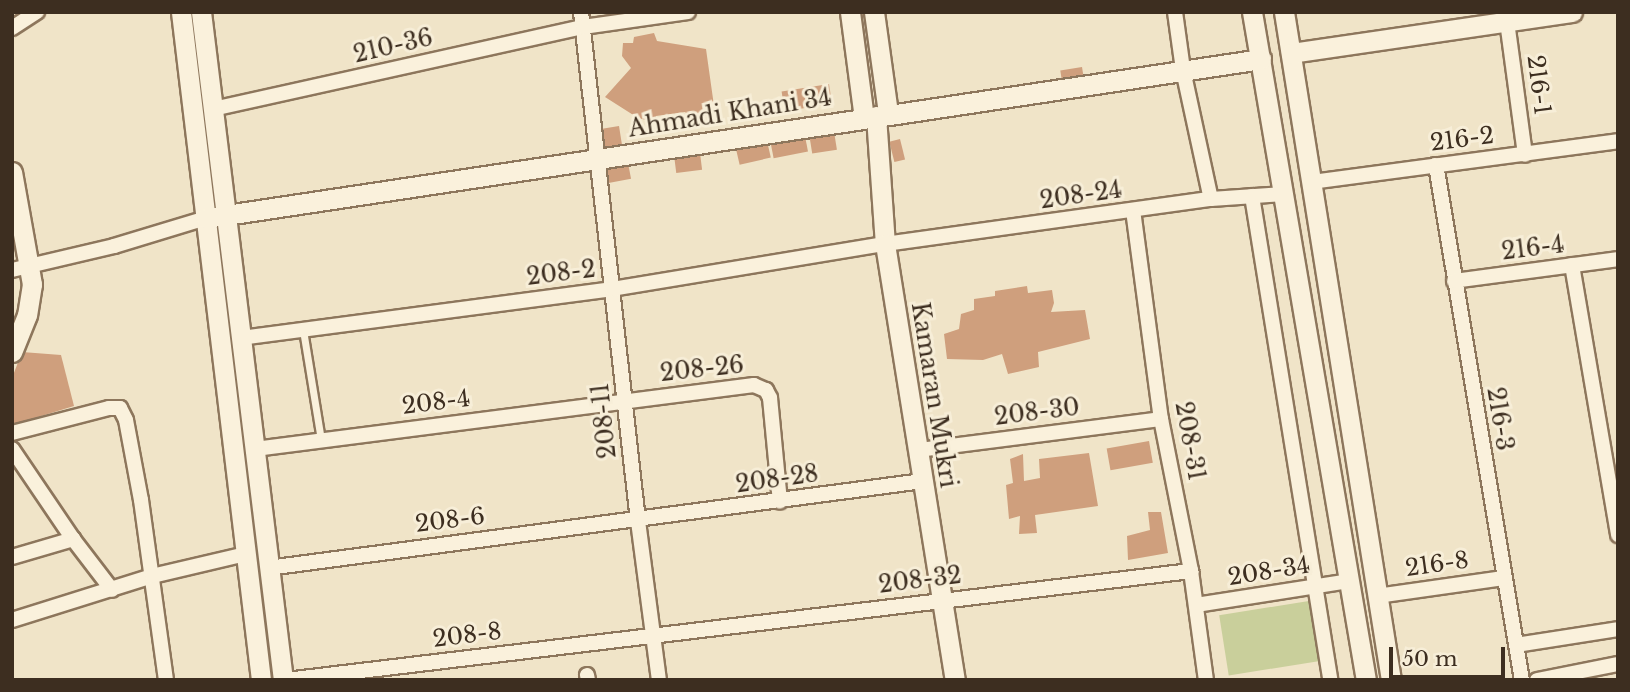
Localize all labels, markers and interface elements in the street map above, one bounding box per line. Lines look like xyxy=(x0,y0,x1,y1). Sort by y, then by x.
street label: 210-36 xyxy=(351,24,435,68)
street label: 216-1 xyxy=(1522,53,1556,117)
street label: Ahmadi Khani 34 xyxy=(626,83,834,143)
street label: 216-2 xyxy=(1429,121,1495,157)
street label: 208-24 xyxy=(1038,176,1124,214)
street label: 216-4 xyxy=(1500,230,1566,266)
street label: 208-2 xyxy=(525,255,597,291)
street label: Kamaran Mukri xyxy=(906,300,962,490)
street label: 208-26 xyxy=(659,351,745,387)
street label: 208-11 xyxy=(586,382,622,460)
street label: 208-4 xyxy=(400,384,472,420)
street label: 216-3 xyxy=(1481,385,1519,453)
street label: 208-30 xyxy=(993,393,1081,431)
street label: 208-31 xyxy=(1169,399,1211,483)
street label: 208-28 xyxy=(734,460,820,498)
street label: 208-6 xyxy=(414,502,486,538)
street label: 216-8 xyxy=(1403,546,1471,582)
street label: 208-34 xyxy=(1226,551,1312,591)
street label: 208-32 xyxy=(877,561,963,599)
street label: 208-8 xyxy=(431,617,503,653)
scale bar xyxy=(1392,632,1508,676)
text: 50 m xyxy=(1402,646,1457,672)

